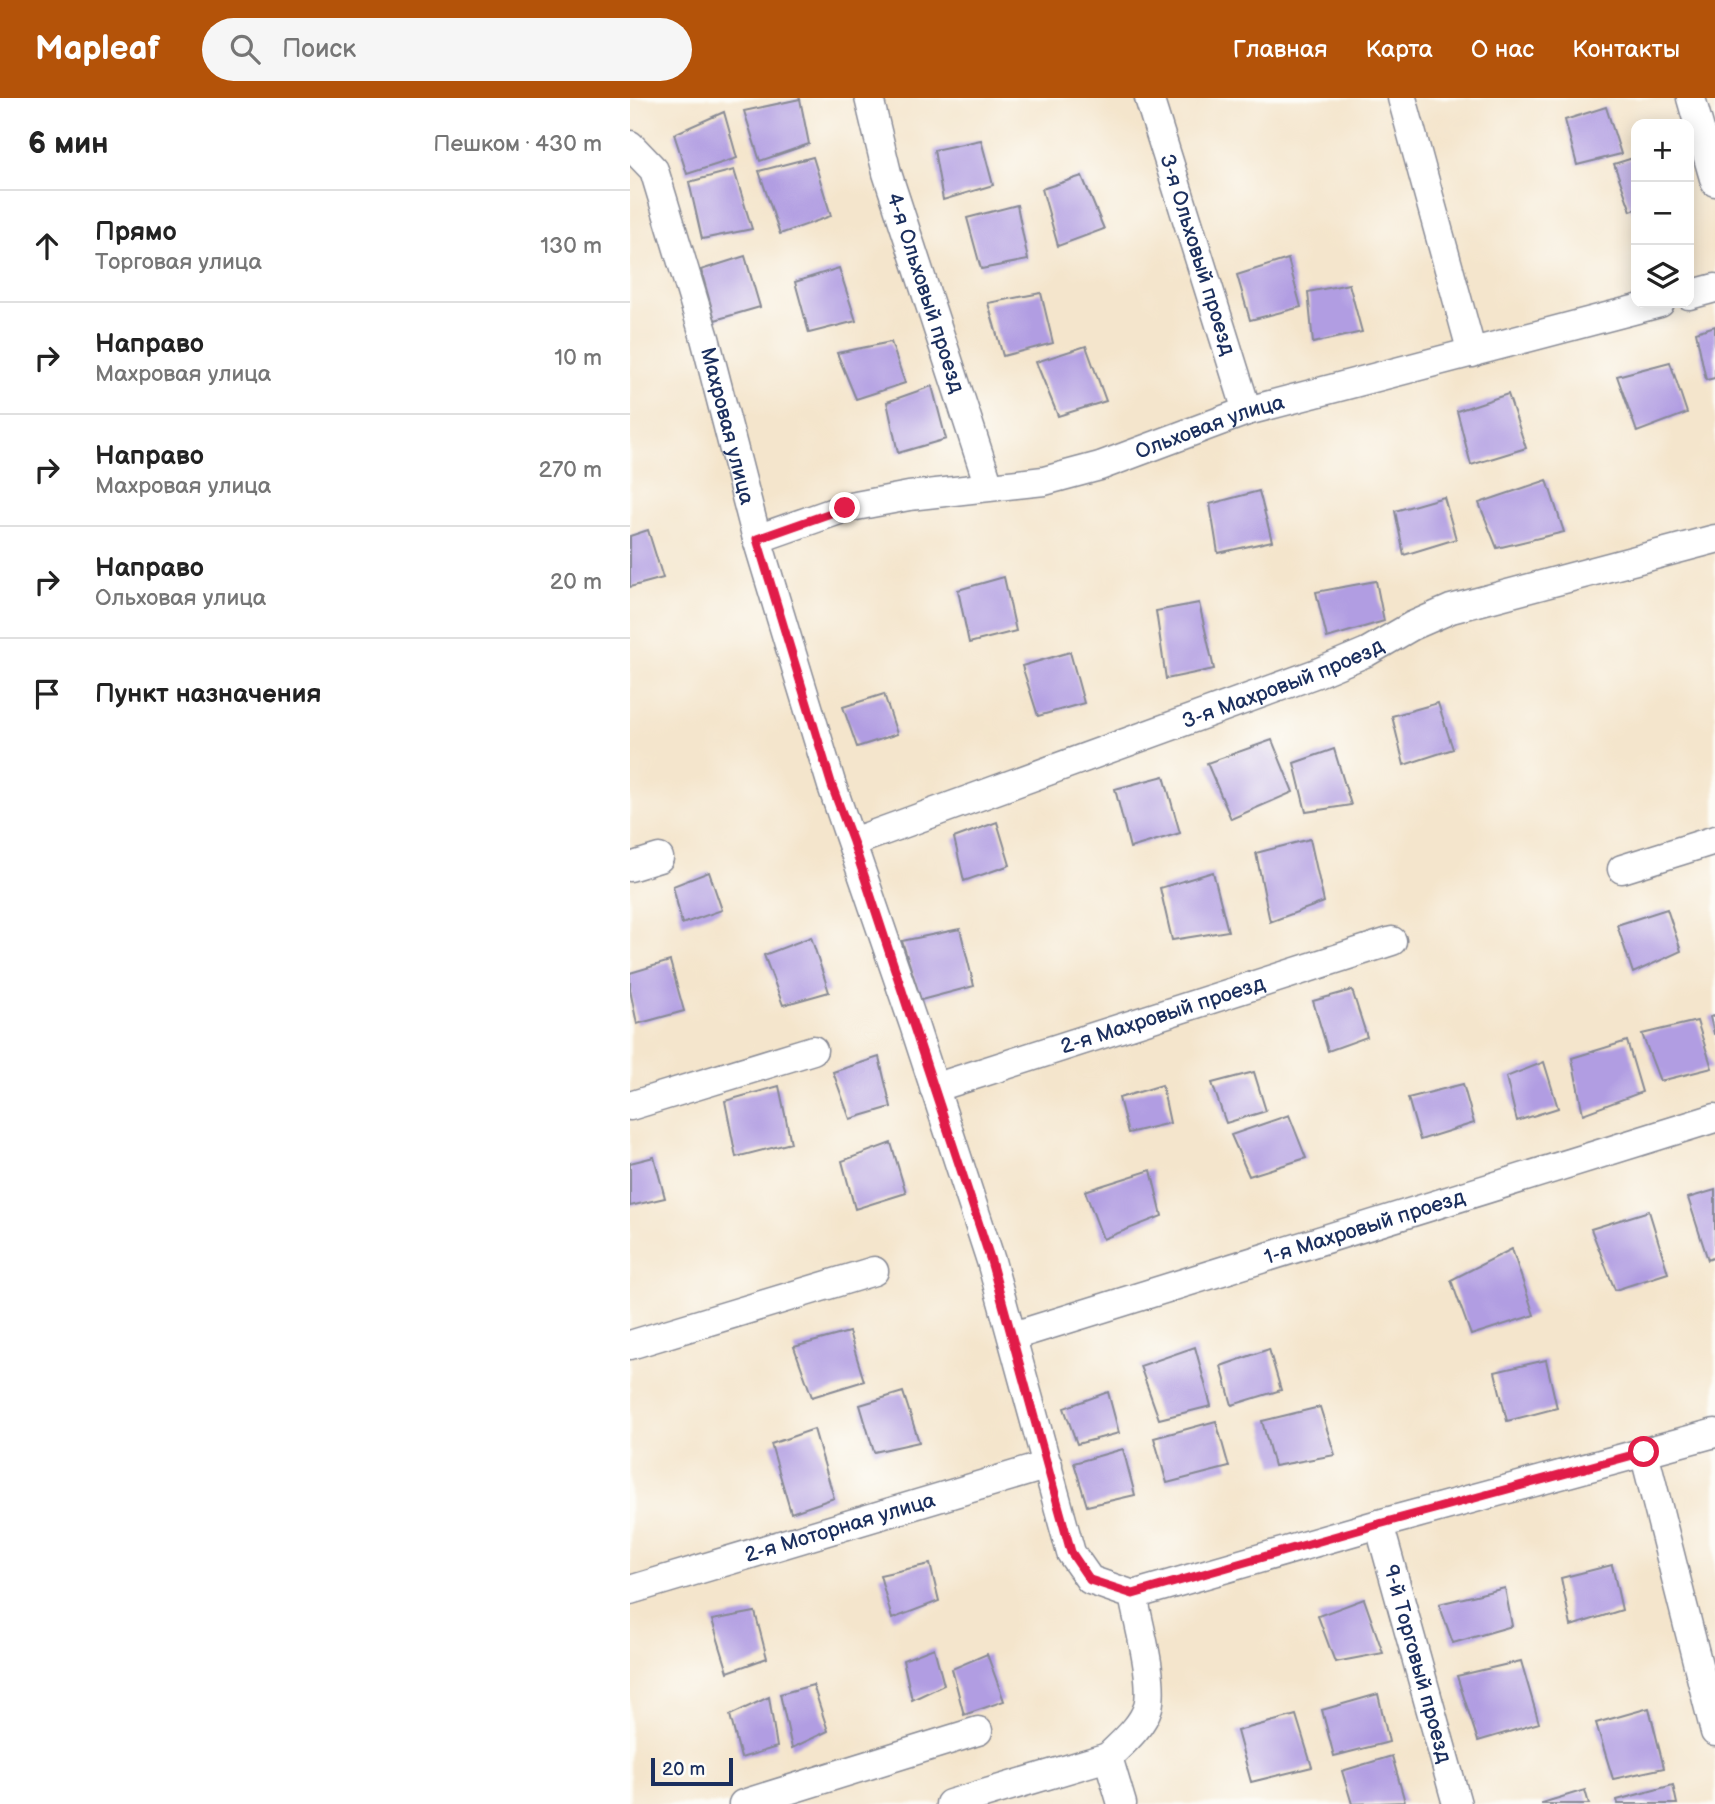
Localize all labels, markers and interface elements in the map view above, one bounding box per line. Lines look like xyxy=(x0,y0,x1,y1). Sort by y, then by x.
search box xyxy=(202,18,692,81)
text: Mapleaf xyxy=(35,29,160,69)
icon: search xyxy=(226,30,264,68)
text: Поиск xyxy=(282,34,356,65)
text: Главная xyxy=(1233,35,1327,64)
text: Карта xyxy=(1365,35,1433,64)
text: О нас xyxy=(1471,35,1534,64)
text: Контакты xyxy=(1572,35,1680,64)
map controls xyxy=(1631,119,1694,308)
button: + xyxy=(1631,119,1694,182)
text: 6 мин xyxy=(28,126,109,162)
text: Пешком · 430 m xyxy=(433,130,602,158)
street label: 3-я Ольховый проезд xyxy=(1155,151,1241,358)
button: − xyxy=(1631,182,1694,245)
street label: 4-я Ольховый проезд xyxy=(882,189,970,396)
text: Прямо xyxy=(95,217,177,248)
icon: ahead xyxy=(28,227,66,265)
text: 130 m xyxy=(540,232,602,260)
button: layers xyxy=(1631,245,1694,308)
text: Торговая улица xyxy=(95,248,262,276)
text: Направо xyxy=(95,329,204,360)
icon: right xyxy=(28,339,66,377)
text: 10 m xyxy=(554,344,602,372)
street label: Махровая улица xyxy=(695,345,760,508)
text: Махровая улица xyxy=(95,360,271,388)
street label: Ольховая улица xyxy=(1132,389,1288,464)
text: Направо xyxy=(95,441,204,472)
icon: right xyxy=(28,451,66,489)
text: 270 m xyxy=(538,456,602,484)
text: Махровая улица xyxy=(95,472,271,500)
route end xyxy=(829,492,860,523)
text: Направо xyxy=(95,553,204,584)
icon: right xyxy=(28,563,66,601)
text: 20 m xyxy=(550,568,602,596)
text: Ольховая улица xyxy=(95,584,266,612)
street label: 3-я Махровый проезд xyxy=(1179,633,1388,734)
icon: arrive xyxy=(28,675,66,713)
text: Пункт назначения xyxy=(95,679,321,710)
street label: 2-я Махровый проезд xyxy=(1057,970,1268,1059)
street label: 1-я Махровый проезд xyxy=(1261,1184,1468,1270)
route start xyxy=(1628,1436,1659,1467)
street label: 2-я Моторная улица xyxy=(742,1487,939,1568)
street label: 9-й Торговый проезд xyxy=(1378,1562,1457,1766)
scale bar xyxy=(651,1755,733,1787)
text: 20 m xyxy=(662,1758,705,1781)

